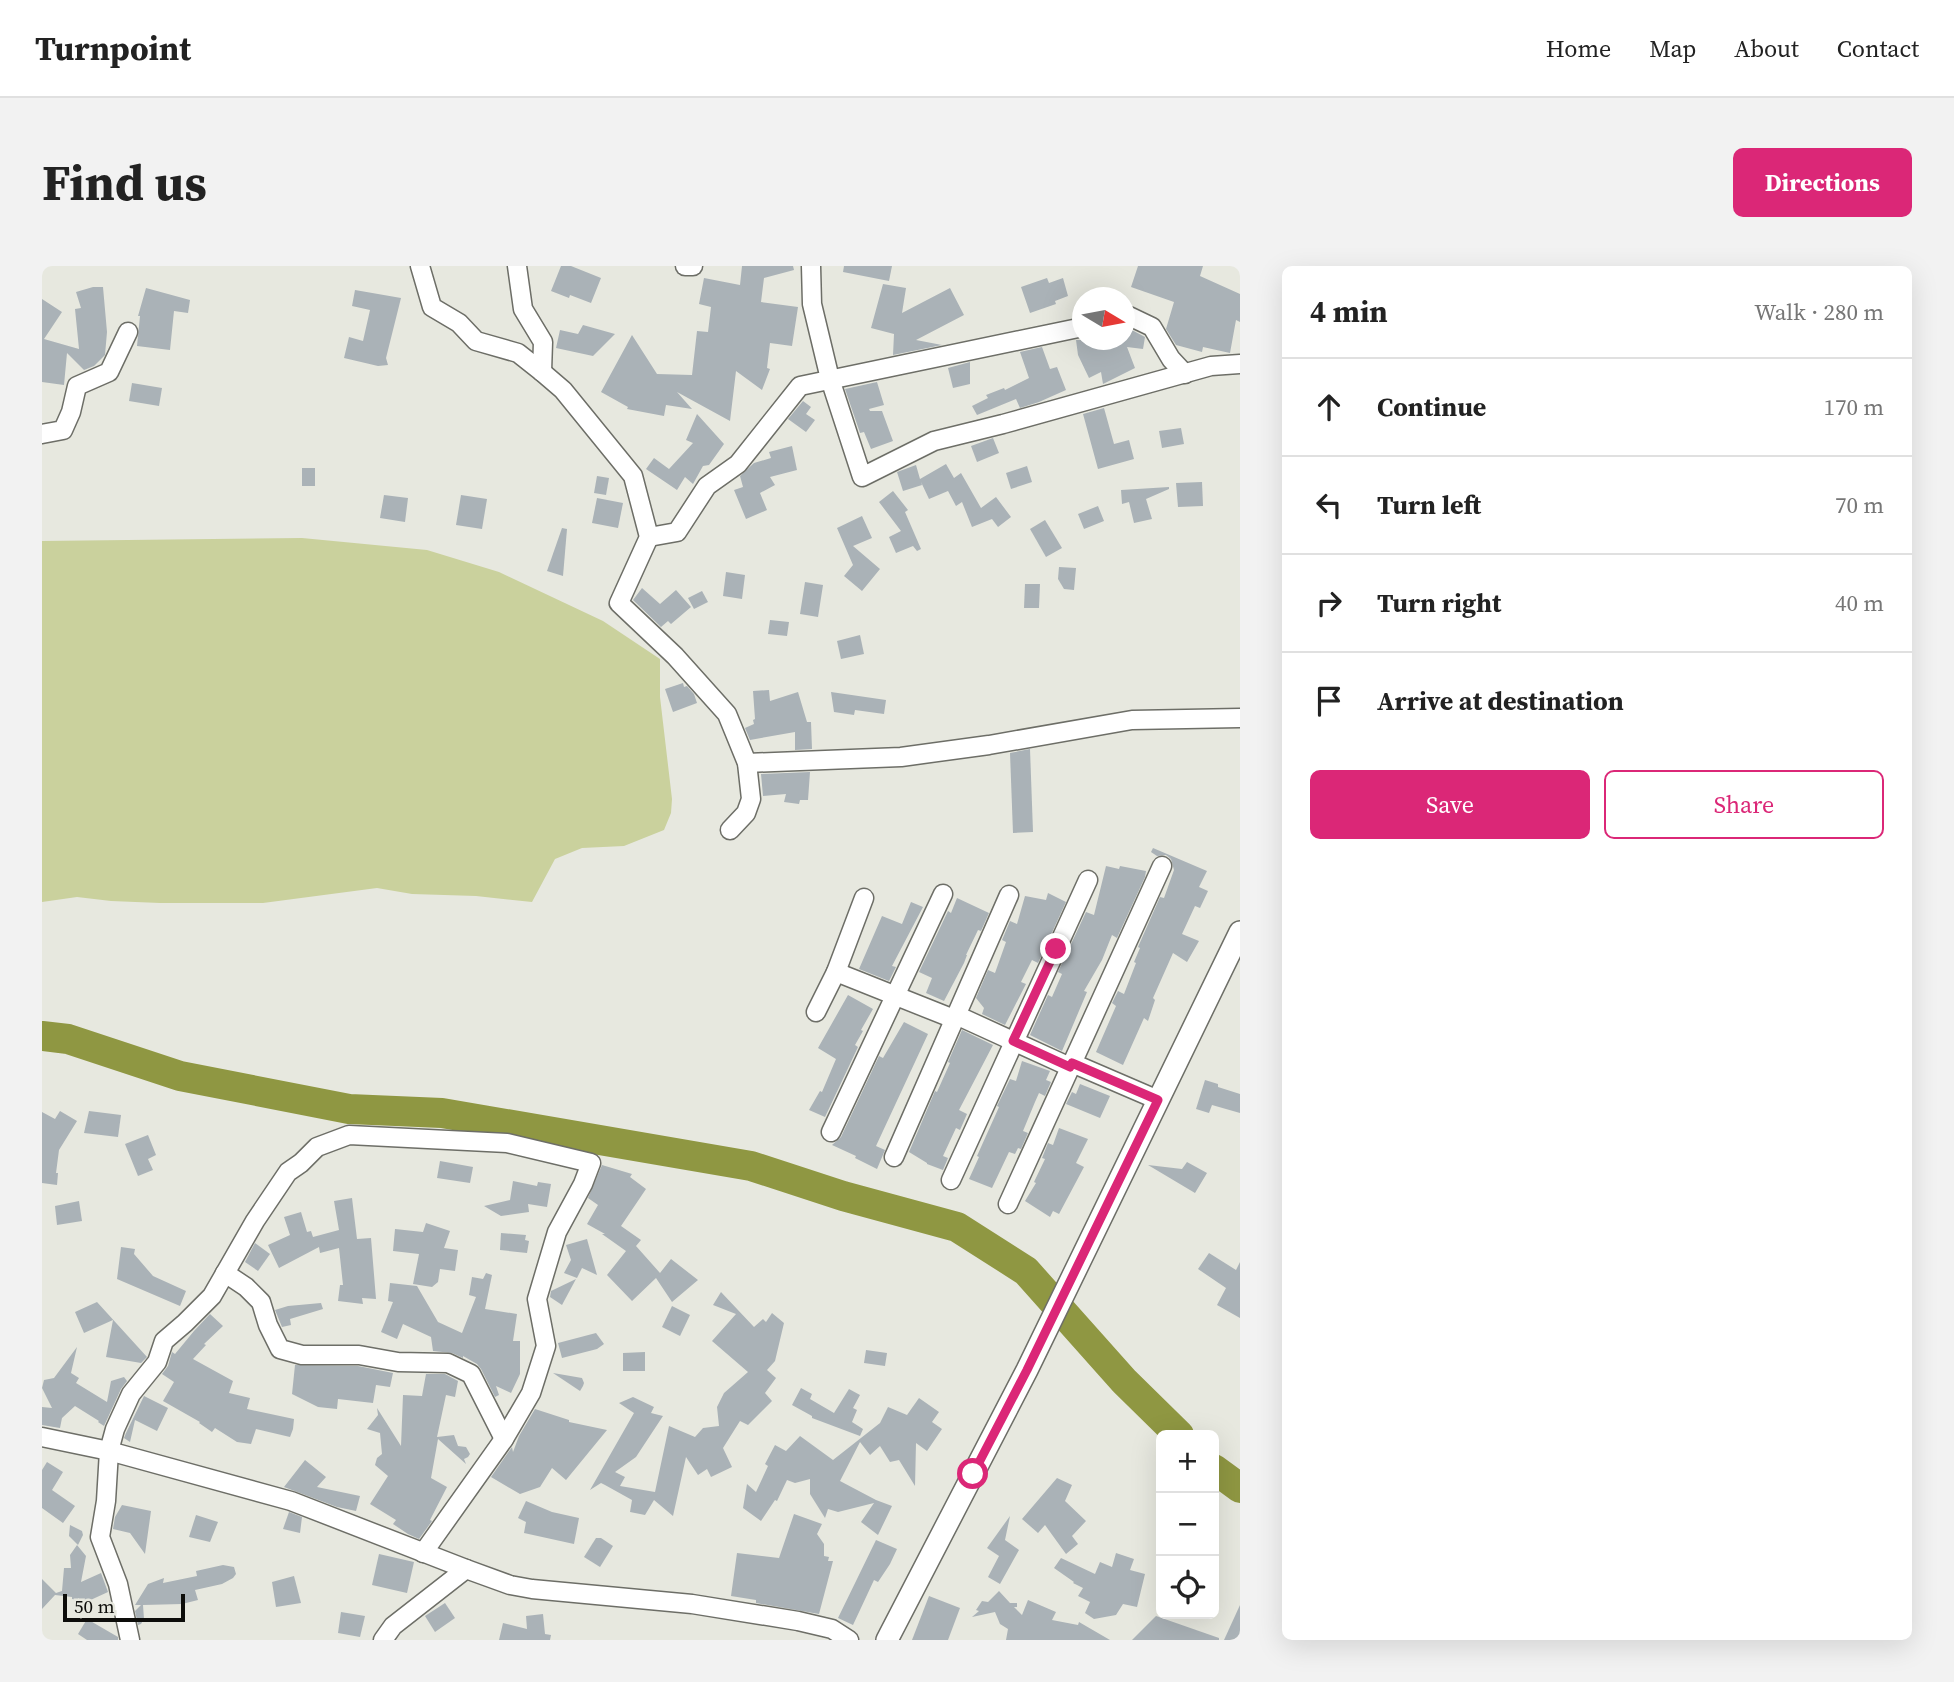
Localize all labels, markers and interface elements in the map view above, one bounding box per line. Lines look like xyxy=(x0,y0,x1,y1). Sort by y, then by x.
text: Turnpoint xyxy=(35,26,191,71)
text: Home xyxy=(1546,32,1611,65)
text: Map xyxy=(1649,32,1696,65)
text: About xyxy=(1734,32,1799,65)
text: Contact xyxy=(1837,32,1919,65)
button: Directions xyxy=(1733,148,1912,217)
text: Find us xyxy=(42,149,207,216)
north arrow xyxy=(1072,287,1135,350)
text: 4 min xyxy=(1310,291,1388,332)
text: Walk · 280 m xyxy=(1754,296,1884,328)
icon: ahead xyxy=(1310,388,1348,426)
text: Continue xyxy=(1377,389,1486,425)
text: 170 m xyxy=(1823,391,1884,423)
icon: left xyxy=(1310,486,1348,524)
text: Turn left xyxy=(1377,487,1481,523)
text: 70 m xyxy=(1835,489,1884,521)
icon: right xyxy=(1310,584,1348,622)
text: Turn right xyxy=(1377,585,1501,621)
text: 40 m xyxy=(1835,587,1884,619)
icon: arrive xyxy=(1310,682,1348,720)
text: Arrive at destination xyxy=(1377,683,1624,719)
button: Save xyxy=(1310,770,1590,839)
button: Share xyxy=(1604,770,1884,839)
route end xyxy=(1040,933,1071,964)
map controls xyxy=(1156,1430,1219,1619)
button: + xyxy=(1156,1430,1219,1493)
route start xyxy=(957,1458,988,1489)
button: − xyxy=(1156,1493,1219,1556)
button: locate xyxy=(1156,1556,1219,1619)
scale bar xyxy=(63,1591,186,1623)
text: 50 m xyxy=(74,1593,115,1619)

